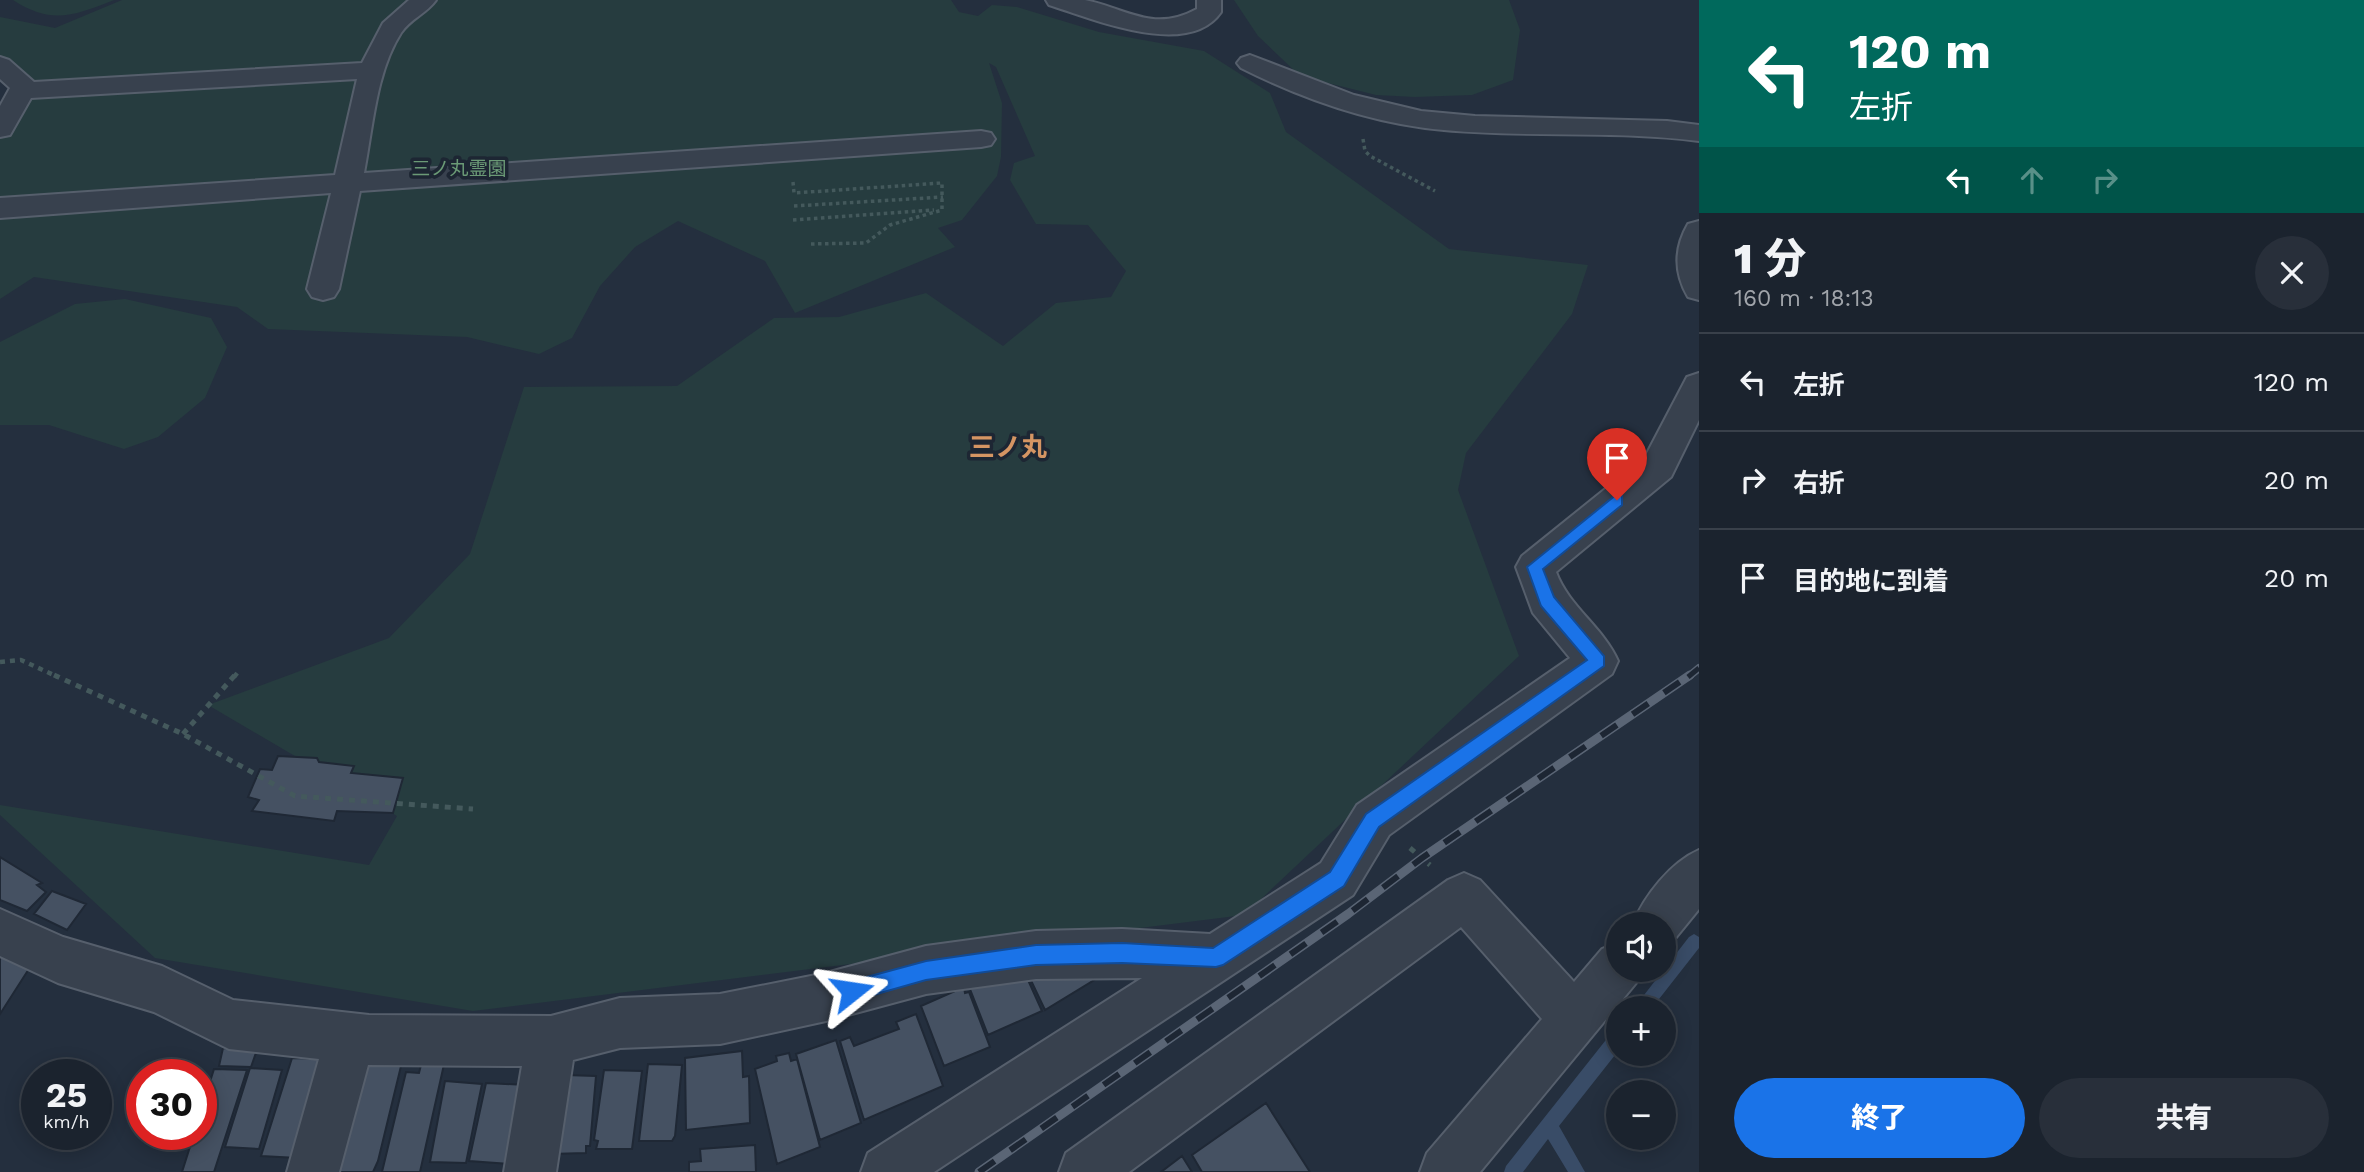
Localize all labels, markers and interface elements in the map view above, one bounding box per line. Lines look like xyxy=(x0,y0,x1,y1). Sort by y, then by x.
text: 120 m xyxy=(1849,22,1991,80)
icon: left xyxy=(1734,28,1825,119)
text: 左折 xyxy=(1849,88,1913,126)
park label: 三ノ丸霊園 xyxy=(411,157,507,180)
icon: left xyxy=(1940,161,1978,199)
icon: ahead xyxy=(2013,161,2051,199)
icon: right xyxy=(2086,161,2124,199)
text: 1 分 xyxy=(1734,234,1806,283)
button: close xyxy=(2255,236,2329,310)
text: 160 m · 18:13 xyxy=(1734,285,1874,312)
icon: left xyxy=(1734,363,1772,401)
text: 120 m xyxy=(2254,367,2329,397)
text: 左折 xyxy=(1793,370,1845,400)
pin xyxy=(1587,428,1647,500)
district label: 三ノ丸 xyxy=(969,432,1047,462)
icon: arrive xyxy=(1598,439,1636,477)
icon: right xyxy=(1734,461,1772,499)
text: 20 m xyxy=(2264,465,2329,495)
text: 右折 xyxy=(1793,468,1845,498)
icon: arrive xyxy=(1734,559,1772,597)
text: 20 m xyxy=(2264,563,2329,593)
text: 目的地に到着 xyxy=(1793,566,1949,596)
map controls xyxy=(1606,912,1676,1150)
button: sound xyxy=(1606,912,1676,982)
position arrow xyxy=(815,954,889,1028)
button: + xyxy=(1606,996,1676,1066)
speed limit sign: 30 xyxy=(126,1059,217,1150)
text: 25 xyxy=(46,1074,87,1116)
button: 終了 xyxy=(1734,1078,2025,1158)
button: 共有 xyxy=(2039,1078,2329,1158)
button: − xyxy=(1606,1080,1676,1150)
text: km/h xyxy=(43,1111,90,1132)

